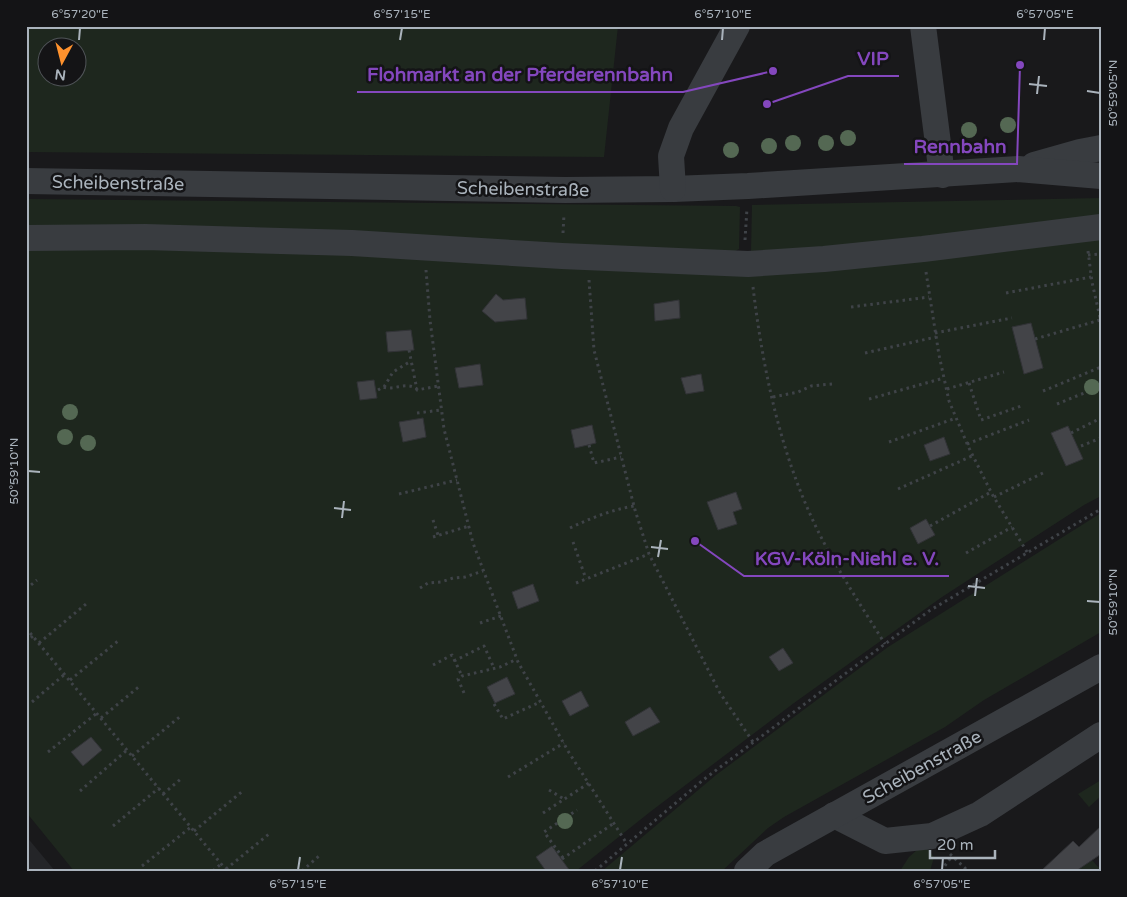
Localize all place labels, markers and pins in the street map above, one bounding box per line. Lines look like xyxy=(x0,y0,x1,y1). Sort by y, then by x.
callout: VIP xyxy=(848,42,899,76)
callout: Flohmarkt an der Pferderennbahn xyxy=(357,58,683,92)
callout: Rennbahn xyxy=(904,130,1017,164)
callout: KGV-Köln-Niehl e. V. xyxy=(744,542,949,576)

